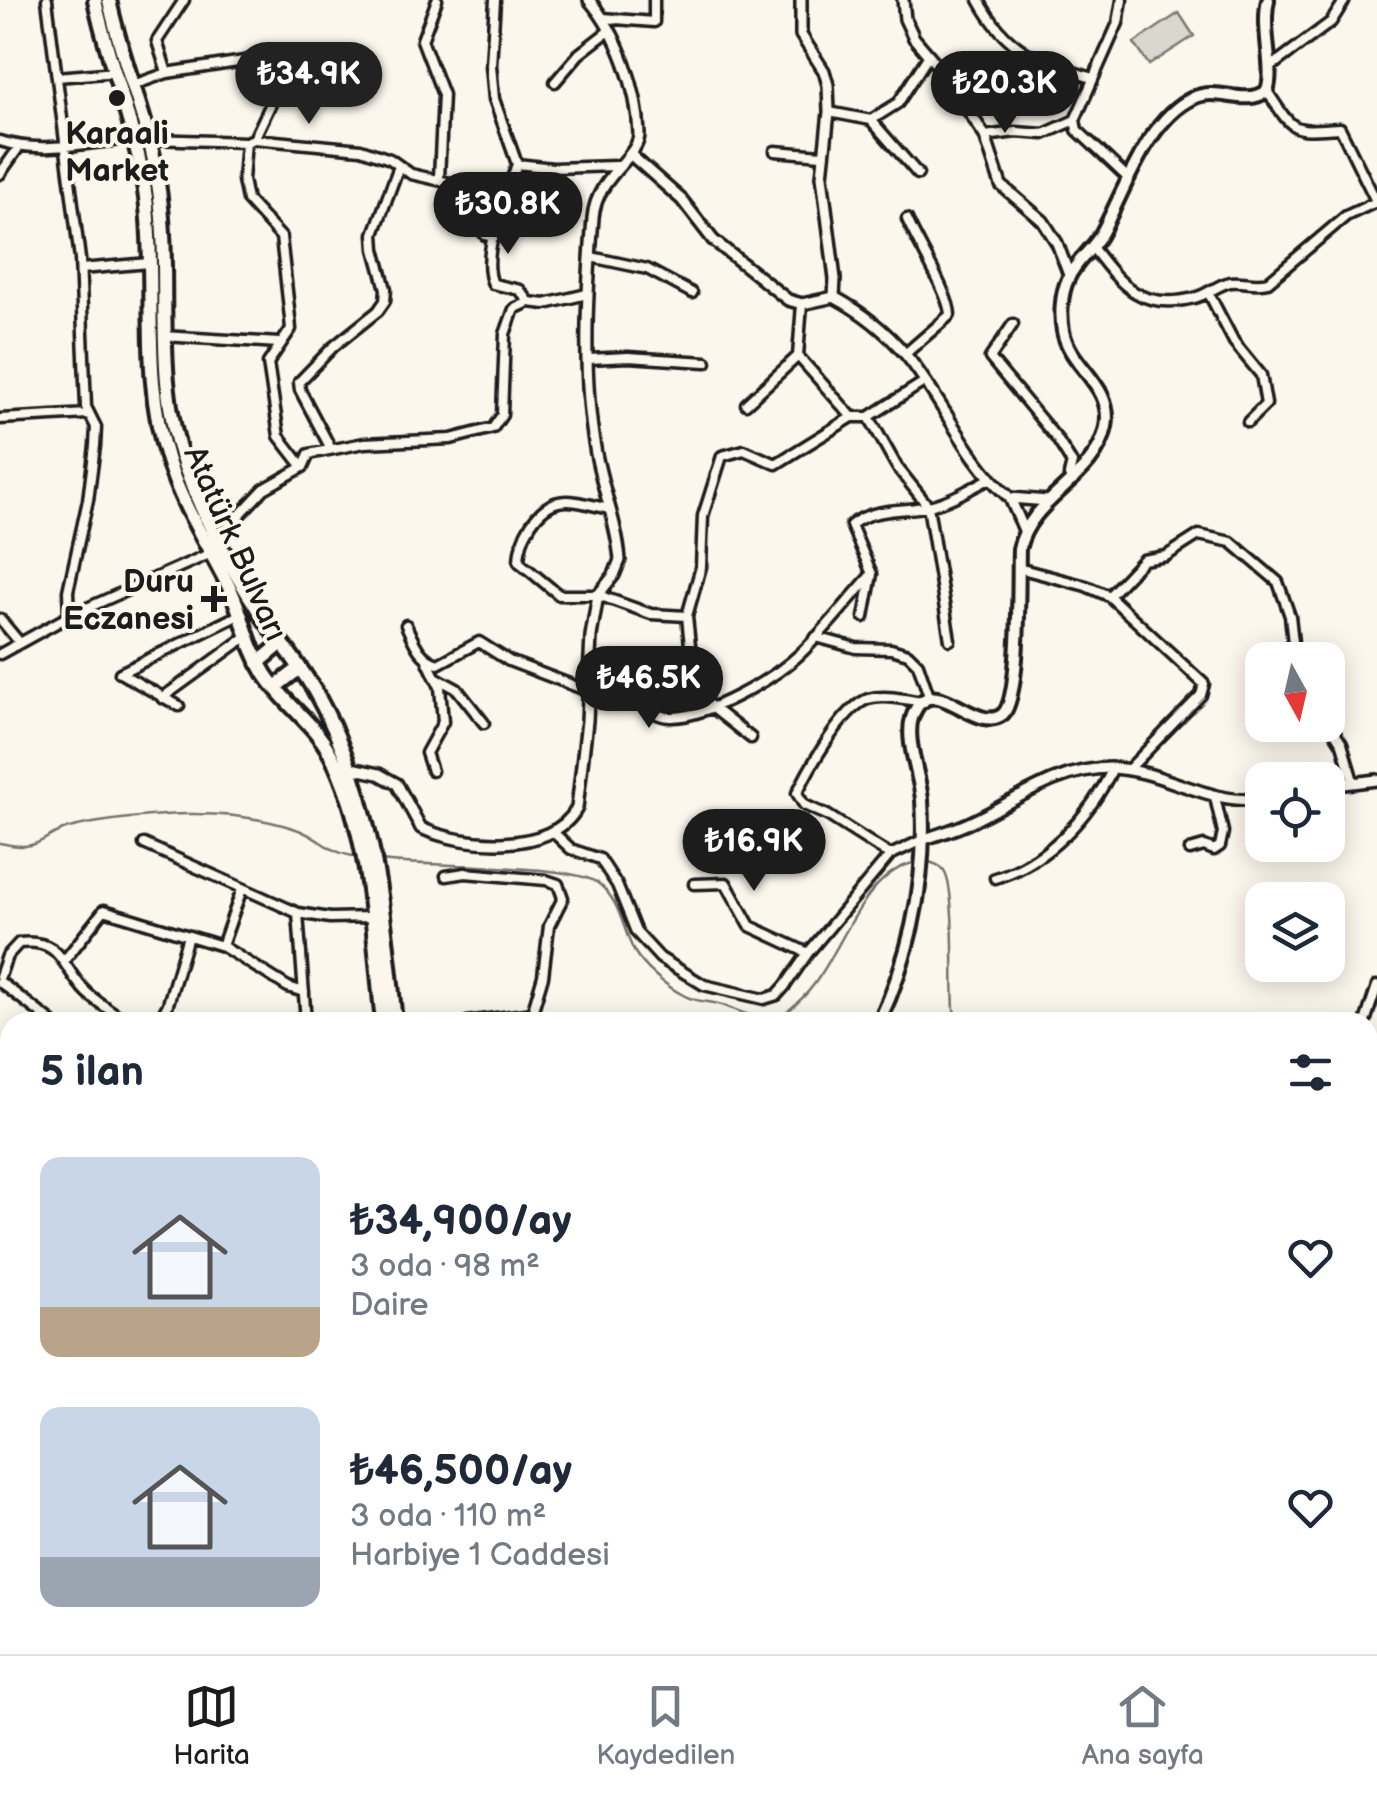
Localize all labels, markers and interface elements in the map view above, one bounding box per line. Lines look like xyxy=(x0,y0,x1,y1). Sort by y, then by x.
pin: ₺34.9K xyxy=(228,42,390,127)
pin: ₺20.3K xyxy=(924,51,1086,136)
text: ₺34.9K xyxy=(257,55,361,94)
text: ₺20.3K xyxy=(953,64,1057,103)
marker: Karaali Market xyxy=(106,87,128,109)
place label: Karaali Market xyxy=(65,115,169,191)
pin: ₺30.8K xyxy=(427,172,589,257)
text: ₺30.8K xyxy=(456,185,560,224)
street label: Atatürk Bulvarı xyxy=(174,440,295,647)
place label: Duru Eczanesi xyxy=(63,563,194,639)
marker: Duru Eczanesi xyxy=(203,588,225,610)
north arrow xyxy=(1245,642,1345,742)
map controls xyxy=(1245,642,1345,982)
pin: ₺46.5K xyxy=(568,646,730,731)
text: ₺46.5K xyxy=(597,659,701,698)
button: locate xyxy=(1245,762,1345,862)
pin: ₺16.9K xyxy=(673,809,835,894)
text: ₺16.9K xyxy=(705,822,803,861)
button: layers xyxy=(1245,882,1345,982)
icon: filters xyxy=(1283,1045,1338,1100)
text: 5 ilan xyxy=(40,1047,144,1098)
text: ₺34,900/ay xyxy=(350,1196,572,1247)
icon: home xyxy=(120,1197,240,1317)
icon: heart xyxy=(1283,1230,1338,1285)
text: 3 oda · 98 m² xyxy=(350,1247,540,1286)
text: Daire xyxy=(350,1286,428,1325)
text: ₺46,500/ay xyxy=(350,1446,572,1497)
icon: home xyxy=(120,1447,240,1567)
icon: heart xyxy=(1283,1480,1338,1535)
text: 3 oda · 110 m² xyxy=(350,1497,546,1536)
text: Harbiye 1 Caddesi xyxy=(350,1536,610,1575)
tab: Harita xyxy=(173,1679,250,1772)
tab: Kaydedilen xyxy=(596,1679,735,1772)
tab: Ana sayfa xyxy=(1082,1679,1204,1772)

